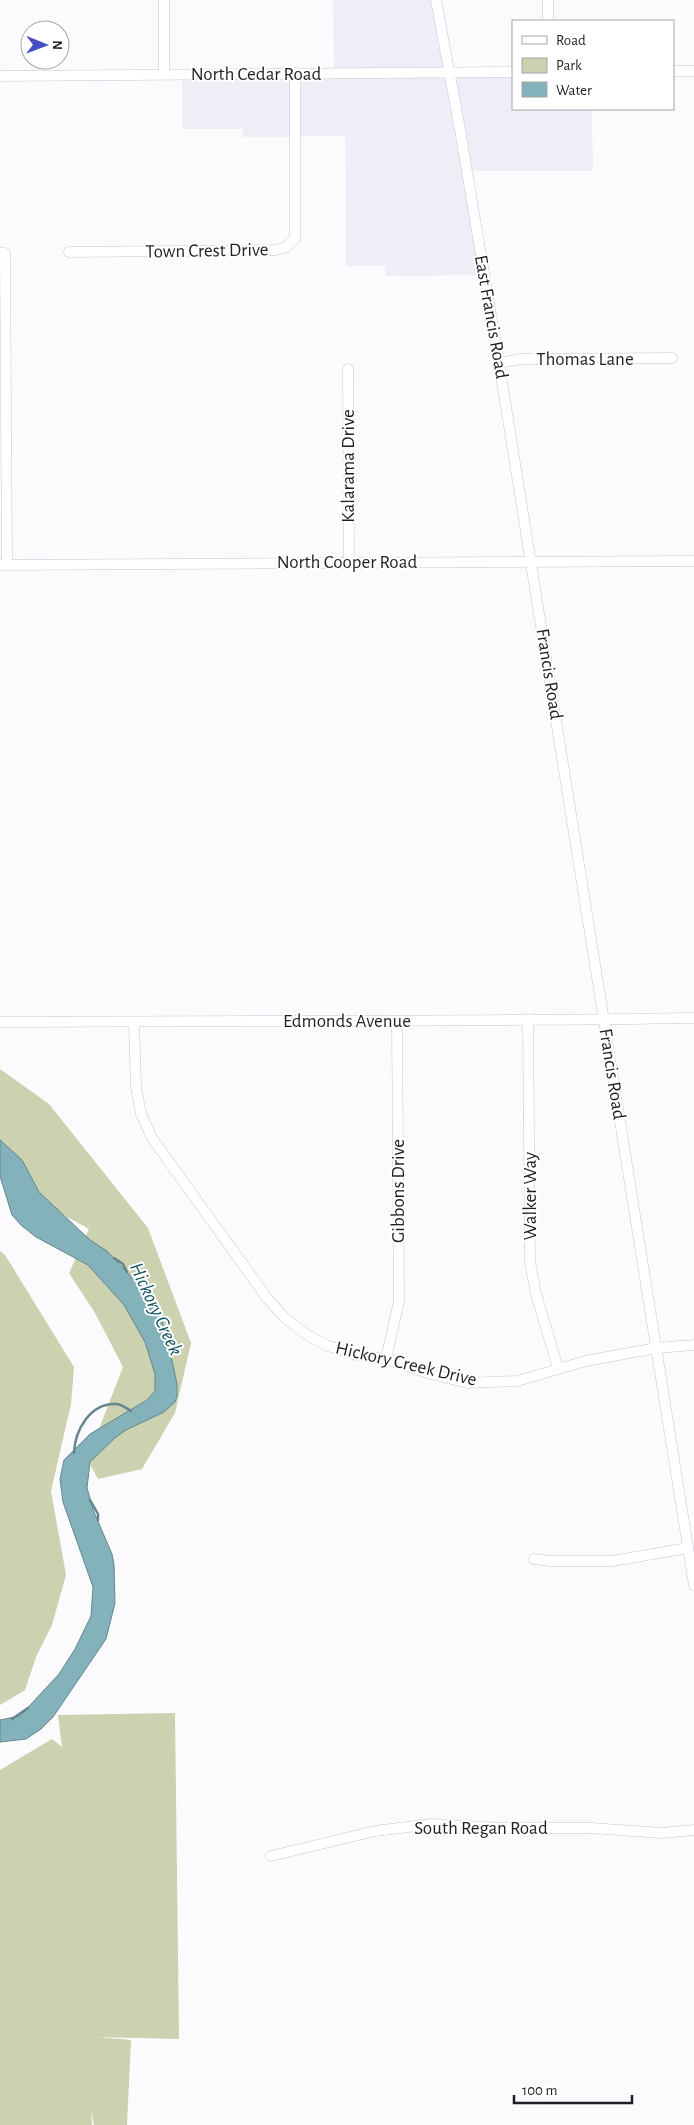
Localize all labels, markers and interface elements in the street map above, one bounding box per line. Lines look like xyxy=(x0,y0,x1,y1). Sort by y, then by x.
north arrow xyxy=(20,20,70,70)
legend xyxy=(512,20,674,110)
text: Road xyxy=(556,33,586,48)
text: N xyxy=(50,40,64,50)
text: Park xyxy=(556,58,582,73)
street label: North Cedar Road xyxy=(191,65,322,84)
text: Water xyxy=(556,83,592,98)
street label: Town Crest Drive xyxy=(145,240,269,262)
street label: East Francis Road xyxy=(471,254,511,381)
street label: Thomas Lane xyxy=(536,350,634,369)
street label: Kalarama Drive xyxy=(339,409,358,523)
street label: North Cooper Road xyxy=(277,553,417,572)
street label: Francis Road xyxy=(532,627,566,721)
street label: Edmonds Avenue xyxy=(283,1012,411,1031)
street label: Francis Road xyxy=(595,1027,629,1121)
street label: Gibbons Drive xyxy=(389,1139,408,1243)
street label: Walker Way xyxy=(521,1152,540,1240)
water label: Hickory Creek xyxy=(126,1260,186,1358)
street label: Hickory Creek Drive xyxy=(333,1338,479,1390)
street label: South Regan Road xyxy=(414,1819,548,1838)
scale bar xyxy=(514,2072,632,2104)
text: 100 m xyxy=(522,2083,557,2098)

